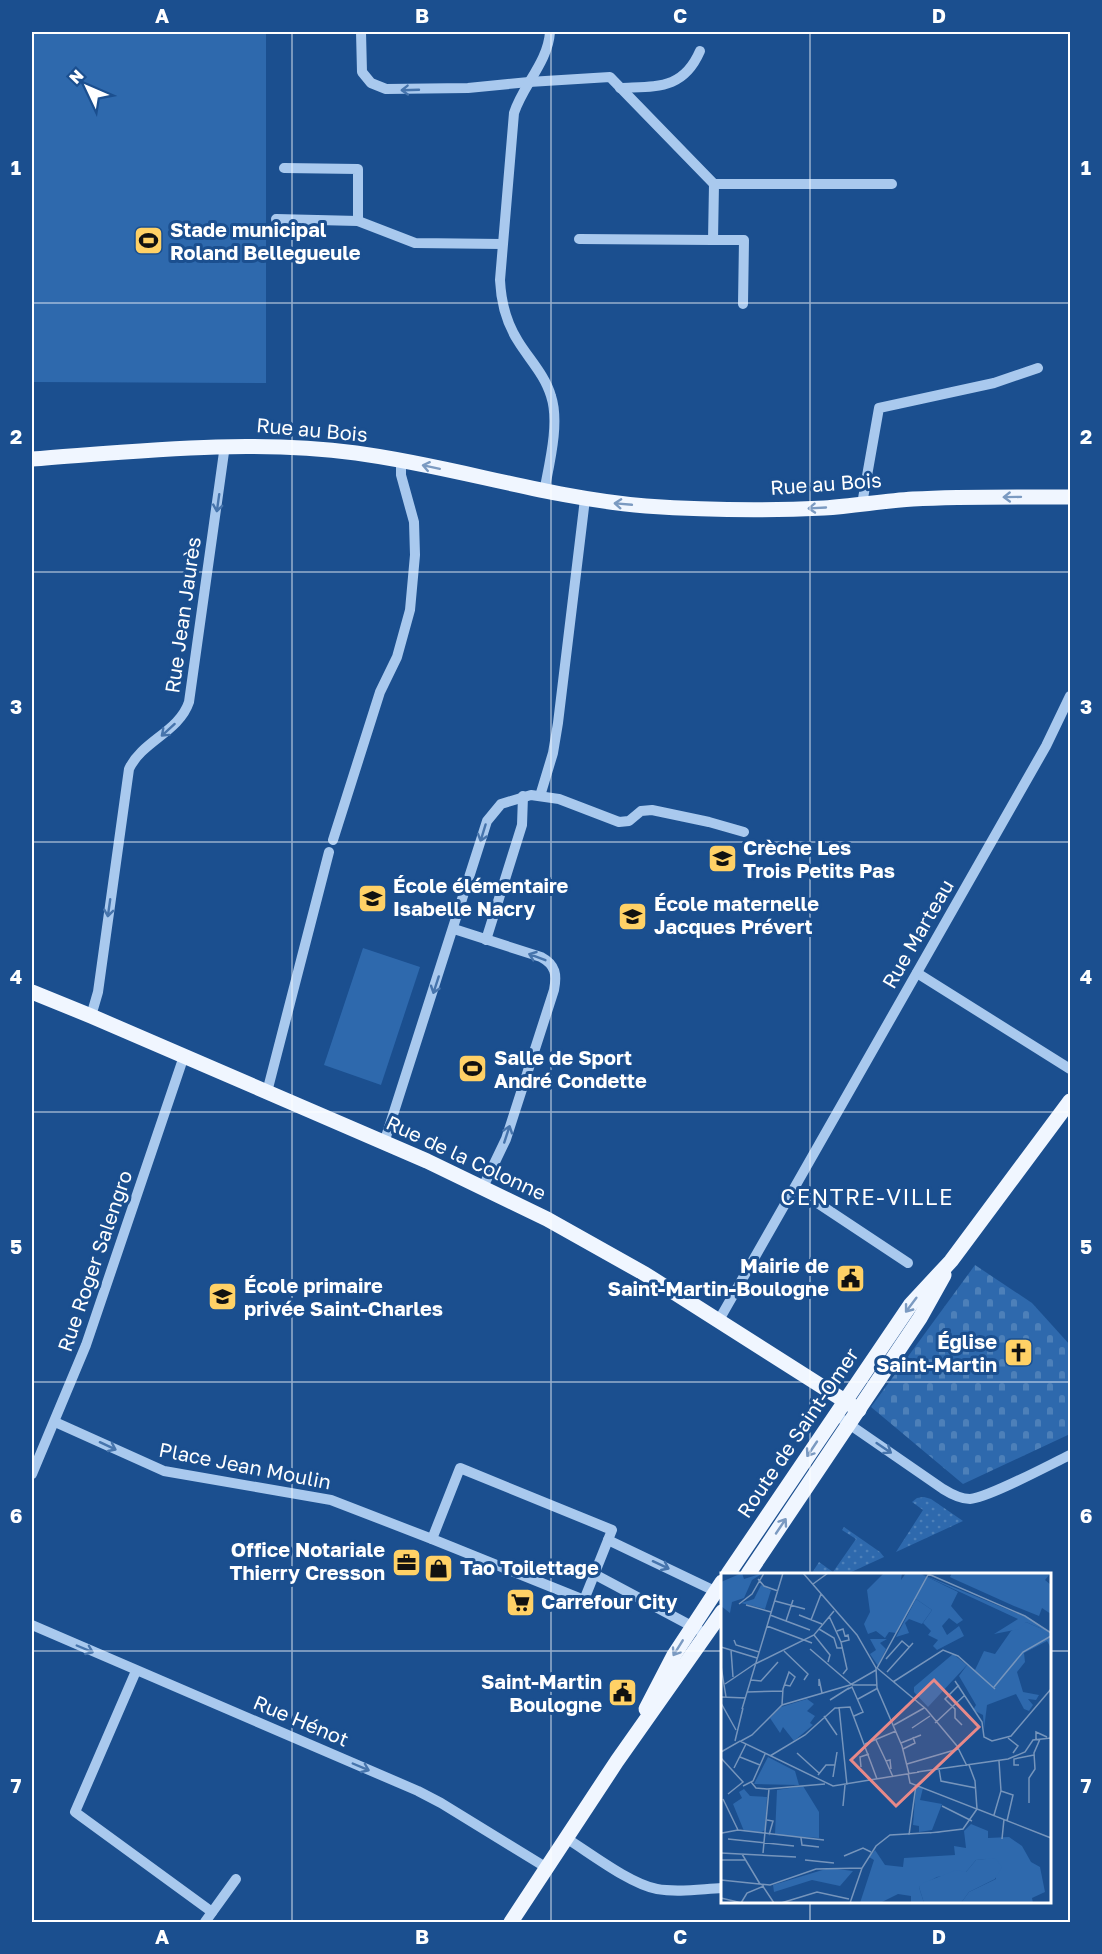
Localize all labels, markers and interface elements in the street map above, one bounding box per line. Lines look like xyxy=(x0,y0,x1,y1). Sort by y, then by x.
text: A xyxy=(155,3,169,27)
text: B xyxy=(415,3,429,27)
text: C xyxy=(673,3,687,27)
text: D xyxy=(932,3,946,27)
north arrow xyxy=(57,57,117,117)
text: N xyxy=(65,65,88,88)
one-way arrow xyxy=(400,84,420,95)
text: 1 xyxy=(11,155,21,179)
text: 1 xyxy=(1081,155,1091,179)
place label: Stade municipal Roland Bellegueule xyxy=(170,217,361,264)
sports icon: Stade municipal Roland Bellegueule xyxy=(133,225,165,257)
street label: Rue au Bois xyxy=(255,412,369,446)
text: 2 xyxy=(10,424,22,448)
text: 2 xyxy=(1080,424,1092,448)
one-way arrow xyxy=(422,461,442,472)
street label: Rue au Bois xyxy=(769,467,882,499)
one-way arrow xyxy=(1003,491,1023,503)
one-way arrow xyxy=(212,493,223,513)
one-way arrow xyxy=(613,498,633,509)
one-way arrow xyxy=(808,502,828,513)
street label: Rue Jean Jaurès xyxy=(159,535,205,695)
text: 3 xyxy=(10,694,22,718)
text: 3 xyxy=(1080,694,1092,718)
one-way arrow xyxy=(161,723,176,737)
one-way arrow xyxy=(477,823,488,842)
place label: Crèche Les Trois Petits Pas xyxy=(743,835,895,882)
school or university icon: Crèche Les Trois Petits Pas xyxy=(706,843,738,875)
place label: École élémentaire Isabelle Nacry xyxy=(393,873,568,920)
street label: Rue Marteau xyxy=(876,875,958,992)
school or university icon: École élémentaire Isabelle Nacry xyxy=(356,882,388,914)
place label: École maternelle Jacques Prévert xyxy=(654,891,819,938)
one-way arrow xyxy=(104,897,115,917)
school or university icon: École maternelle Jacques Prévert xyxy=(617,900,649,932)
one-way arrow xyxy=(529,950,547,961)
text: 4 xyxy=(10,964,22,988)
text: 4 xyxy=(1080,964,1092,988)
one-way arrow xyxy=(430,975,441,994)
place label: Salle de Sport André Condette xyxy=(494,1045,647,1092)
sports icon: Salle de Sport André Condette xyxy=(457,1053,489,1085)
street label: Rue de la Colonne xyxy=(383,1110,550,1205)
one-way arrow xyxy=(502,1125,513,1144)
street label: Rue Roger Salengro xyxy=(52,1167,136,1354)
district label: CENTRE-VILLE xyxy=(780,1183,954,1210)
text: 5 xyxy=(10,1234,22,1258)
text: 5 xyxy=(1080,1234,1092,1258)
place label: Mairie de Saint-Martin-Boulogne xyxy=(608,1253,829,1300)
public building icon: Mairie de Saint-Martin-Boulogne xyxy=(834,1262,866,1294)
place label: École primaire privée Saint-Charles xyxy=(244,1273,443,1320)
school or university icon: École primaire privée Saint-Charles xyxy=(207,1281,239,1313)
one-way arrow xyxy=(905,1296,918,1312)
place label: Église Saint-Martin xyxy=(876,1329,997,1376)
church icon: Église Saint-Martin xyxy=(1002,1337,1034,1369)
street label: Route de Saint-Omer xyxy=(731,1343,863,1522)
street label: Place Jean Moulin xyxy=(157,1437,333,1493)
one-way arrow xyxy=(98,1441,116,1453)
one-way arrow xyxy=(806,1441,819,1458)
one-way arrow xyxy=(875,1442,892,1454)
text: 6 xyxy=(10,1503,22,1527)
text: 6 xyxy=(1080,1503,1092,1527)
one-way arrow xyxy=(775,1518,787,1535)
place label: Office Notariale Thierry Cresson xyxy=(230,1537,385,1584)
office icon: Office Notariale Thierry Cresson xyxy=(390,1546,422,1578)
shop icon: Tao Toilettage xyxy=(423,1552,455,1584)
place label: Tao Toilettage xyxy=(460,1555,599,1579)
one-way arrow xyxy=(651,1559,669,1571)
inset map xyxy=(721,1573,1051,1903)
supermarket icon: Carrefour City xyxy=(504,1586,536,1618)
place label: Carrefour City xyxy=(541,1589,678,1613)
one-way arrow xyxy=(672,1639,684,1656)
one-way arrow xyxy=(76,1643,94,1655)
place label: Saint-Martin Boulogne xyxy=(481,1669,602,1716)
public building icon: Saint-Martin Boulogne xyxy=(607,1677,639,1709)
street label: Rue Hénot xyxy=(250,1689,353,1751)
one-way arrow xyxy=(352,1762,370,1773)
text: 7 xyxy=(11,1773,22,1797)
text: 7 xyxy=(1081,1773,1092,1797)
text: A xyxy=(155,1924,169,1948)
text: B xyxy=(415,1924,429,1948)
text: C xyxy=(673,1924,687,1948)
text: D xyxy=(932,1924,946,1948)

